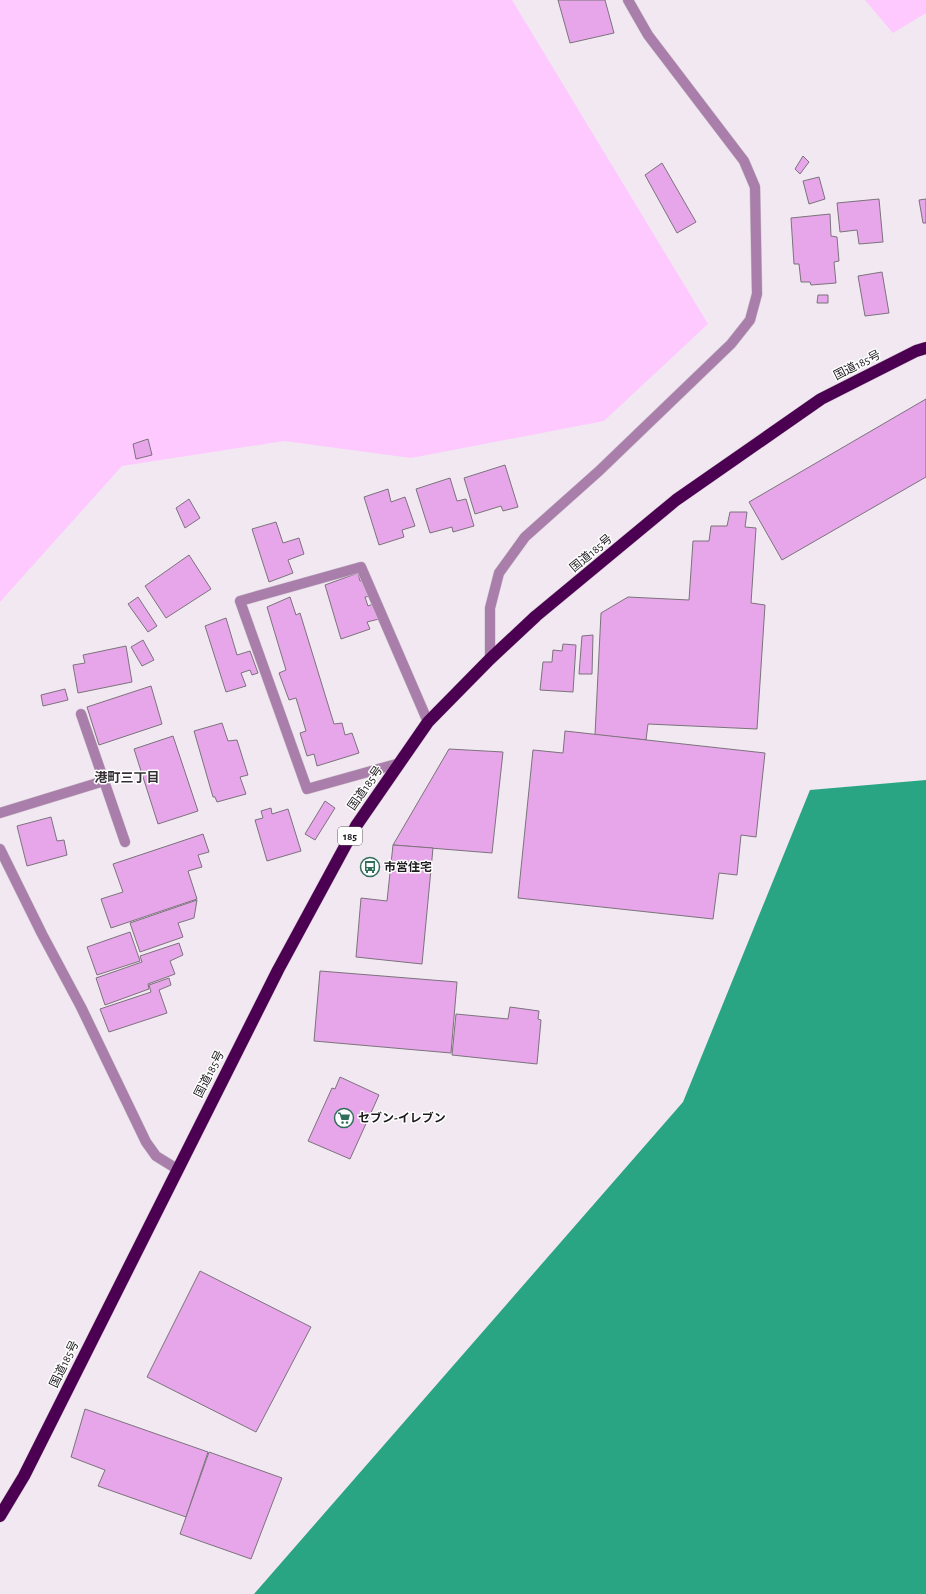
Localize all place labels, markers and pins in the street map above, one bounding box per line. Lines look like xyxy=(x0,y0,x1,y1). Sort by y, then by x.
bus stop icon: 市営住宅 xyxy=(359,856,381,878)
place label: 市営住宅 xyxy=(384,860,432,873)
supermarket icon: セブン-イレブン xyxy=(333,1107,355,1129)
place label: セブン-イレブン xyxy=(358,1111,446,1124)

